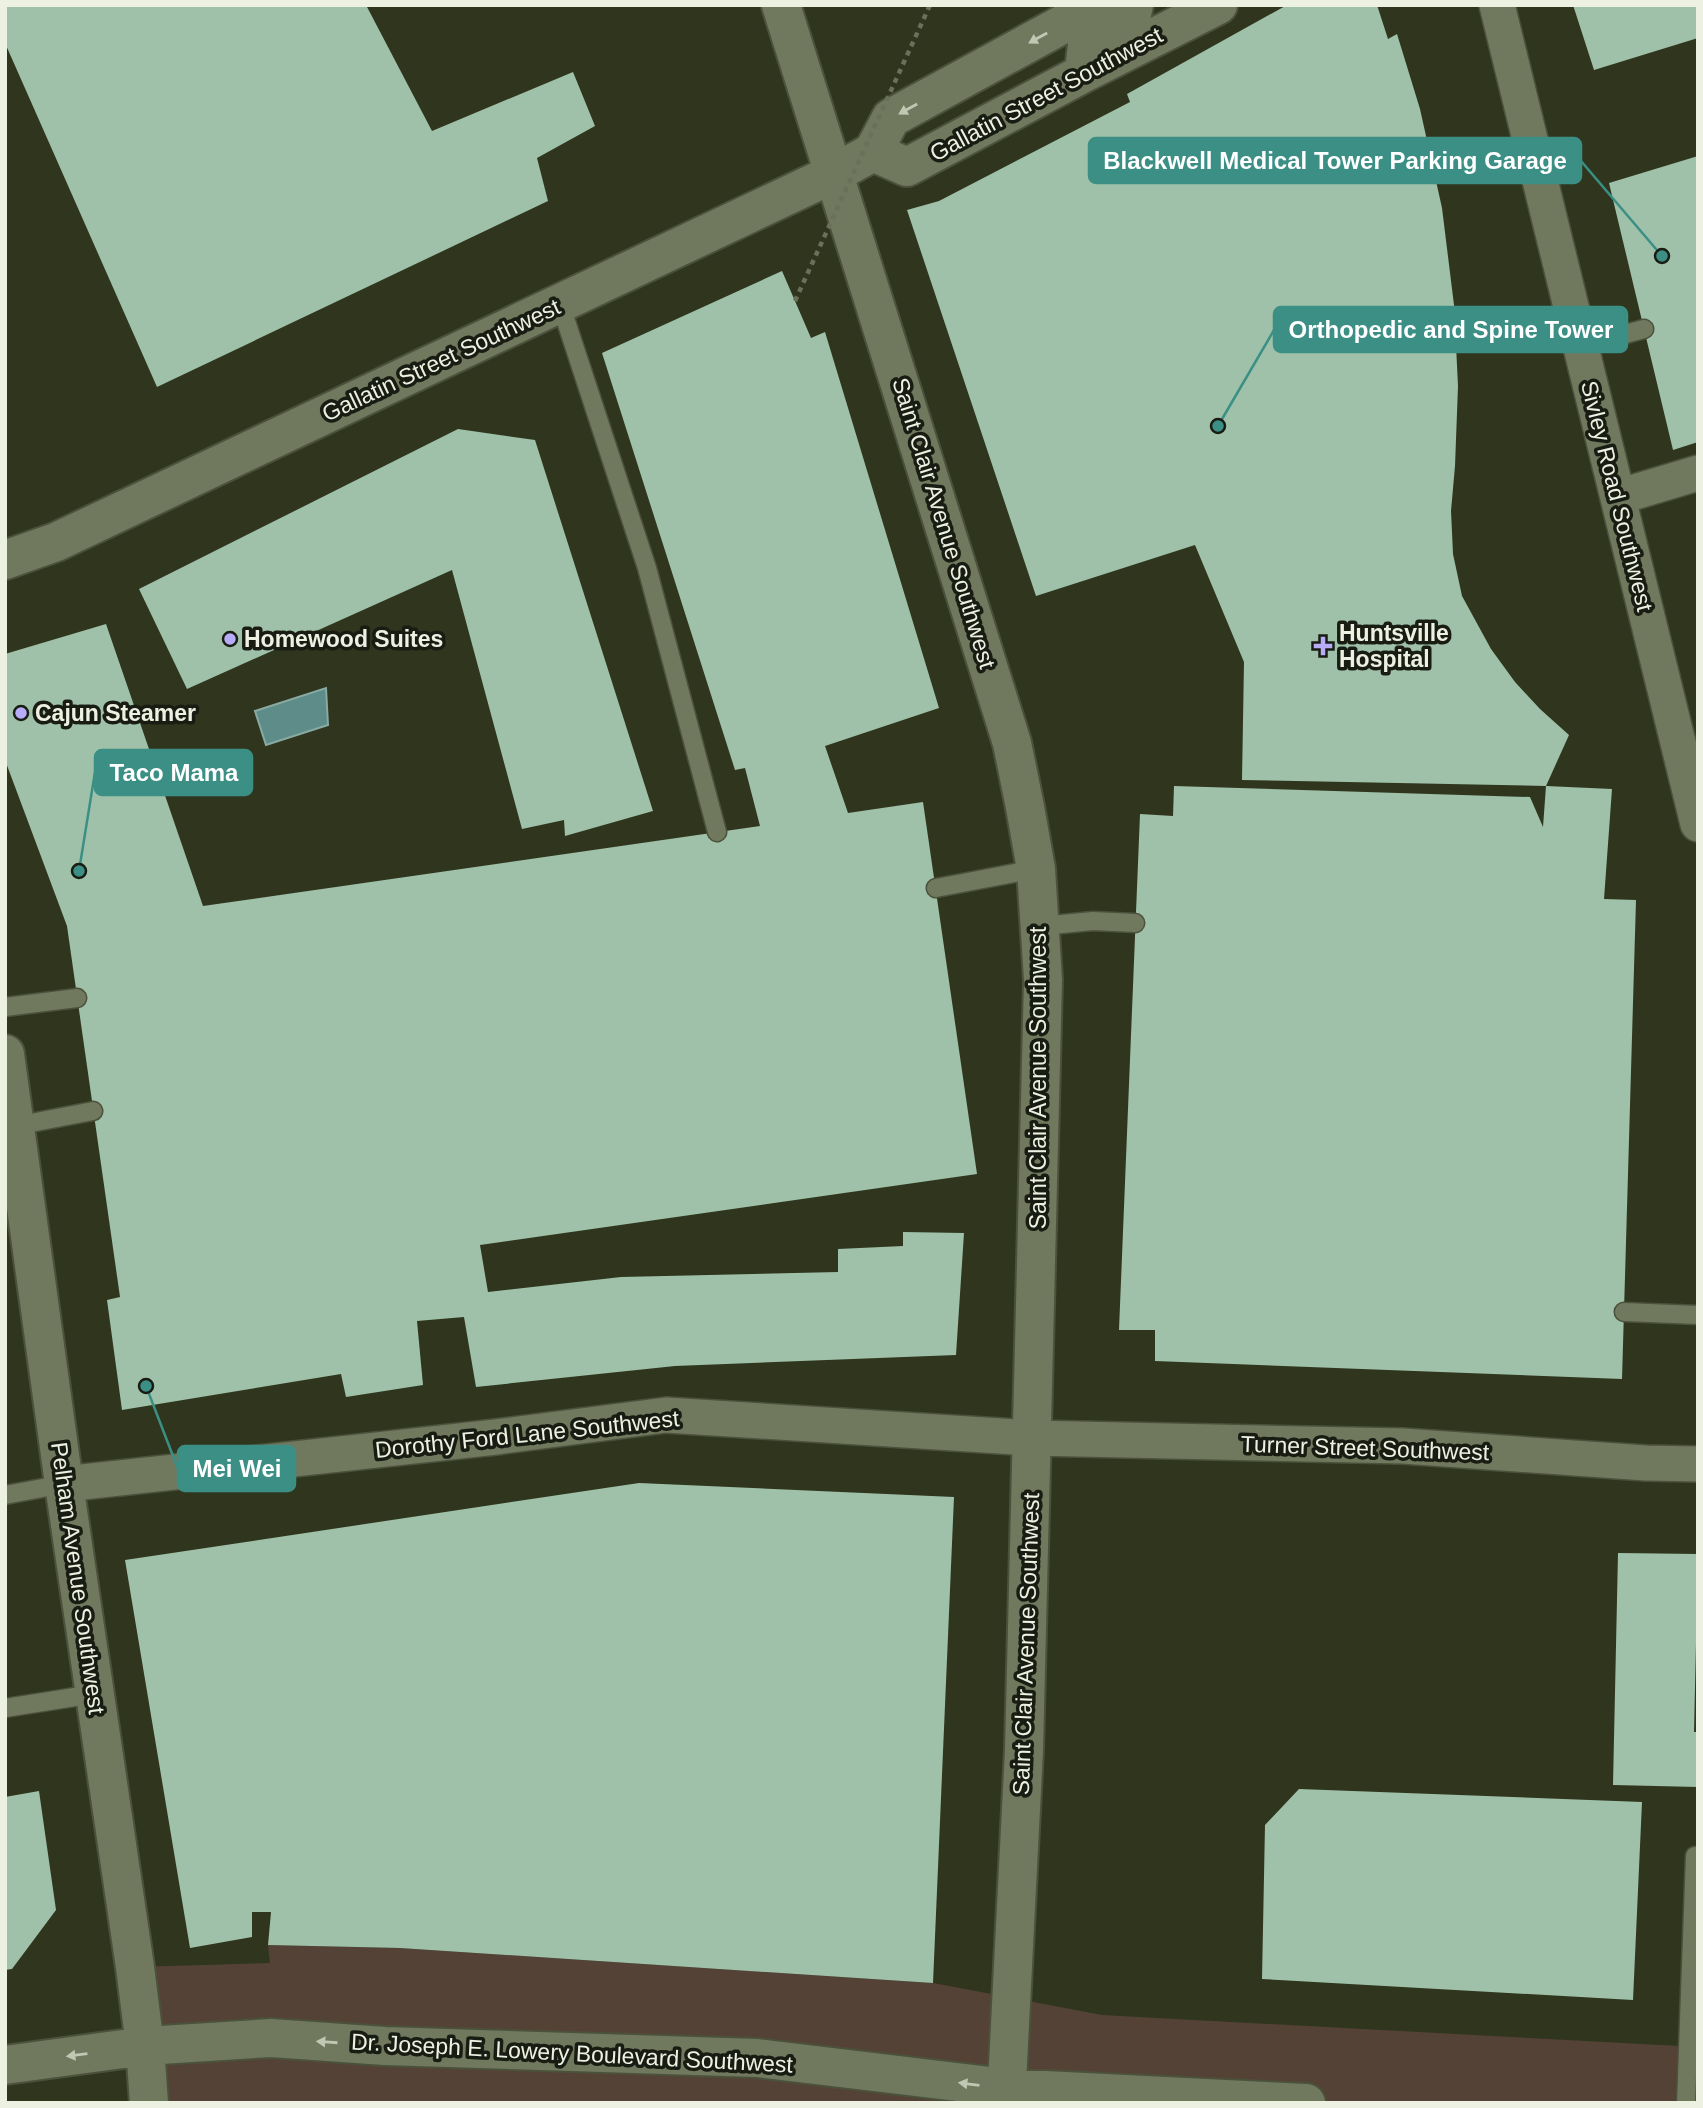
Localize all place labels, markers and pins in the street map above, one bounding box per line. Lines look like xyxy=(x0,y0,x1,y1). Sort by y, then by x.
callout: Blackwell Medical Tower Parking Garage xyxy=(1089,138,1581,183)
callout: Orthopedic and Spine Tower xyxy=(1274,307,1627,352)
place label: Huntsville Hospital xyxy=(1339,620,1449,672)
place label: Homewood Suites xyxy=(244,626,443,652)
marker: Homewood Suites xyxy=(222,631,238,647)
marker: Huntsville Hospital xyxy=(1313,636,1333,656)
place label: Cajun Steamer xyxy=(35,700,196,726)
marker: Cajun Steamer xyxy=(13,705,29,721)
callout: Taco Mama xyxy=(95,750,252,795)
callout: Mei Wei xyxy=(178,1446,295,1491)

